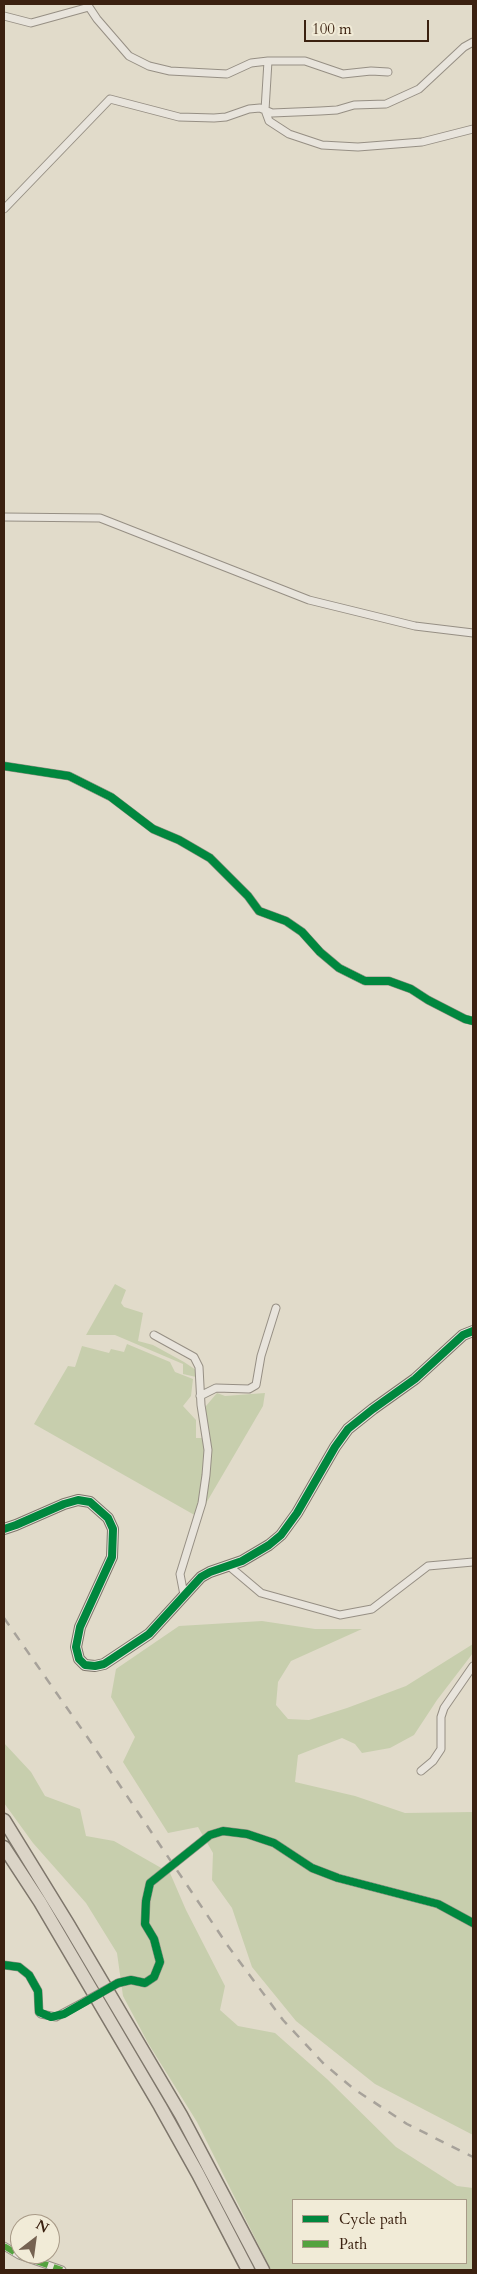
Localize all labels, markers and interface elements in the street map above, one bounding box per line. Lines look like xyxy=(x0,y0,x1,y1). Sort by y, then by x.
scale bar xyxy=(307,10,432,42)
text: 100 m xyxy=(312,19,352,39)
legend xyxy=(292,2199,467,2264)
text: Cycle path xyxy=(339,2209,407,2229)
north arrow xyxy=(10,2214,60,2264)
text: N xyxy=(32,2215,52,2238)
text: Path xyxy=(339,2234,367,2254)

